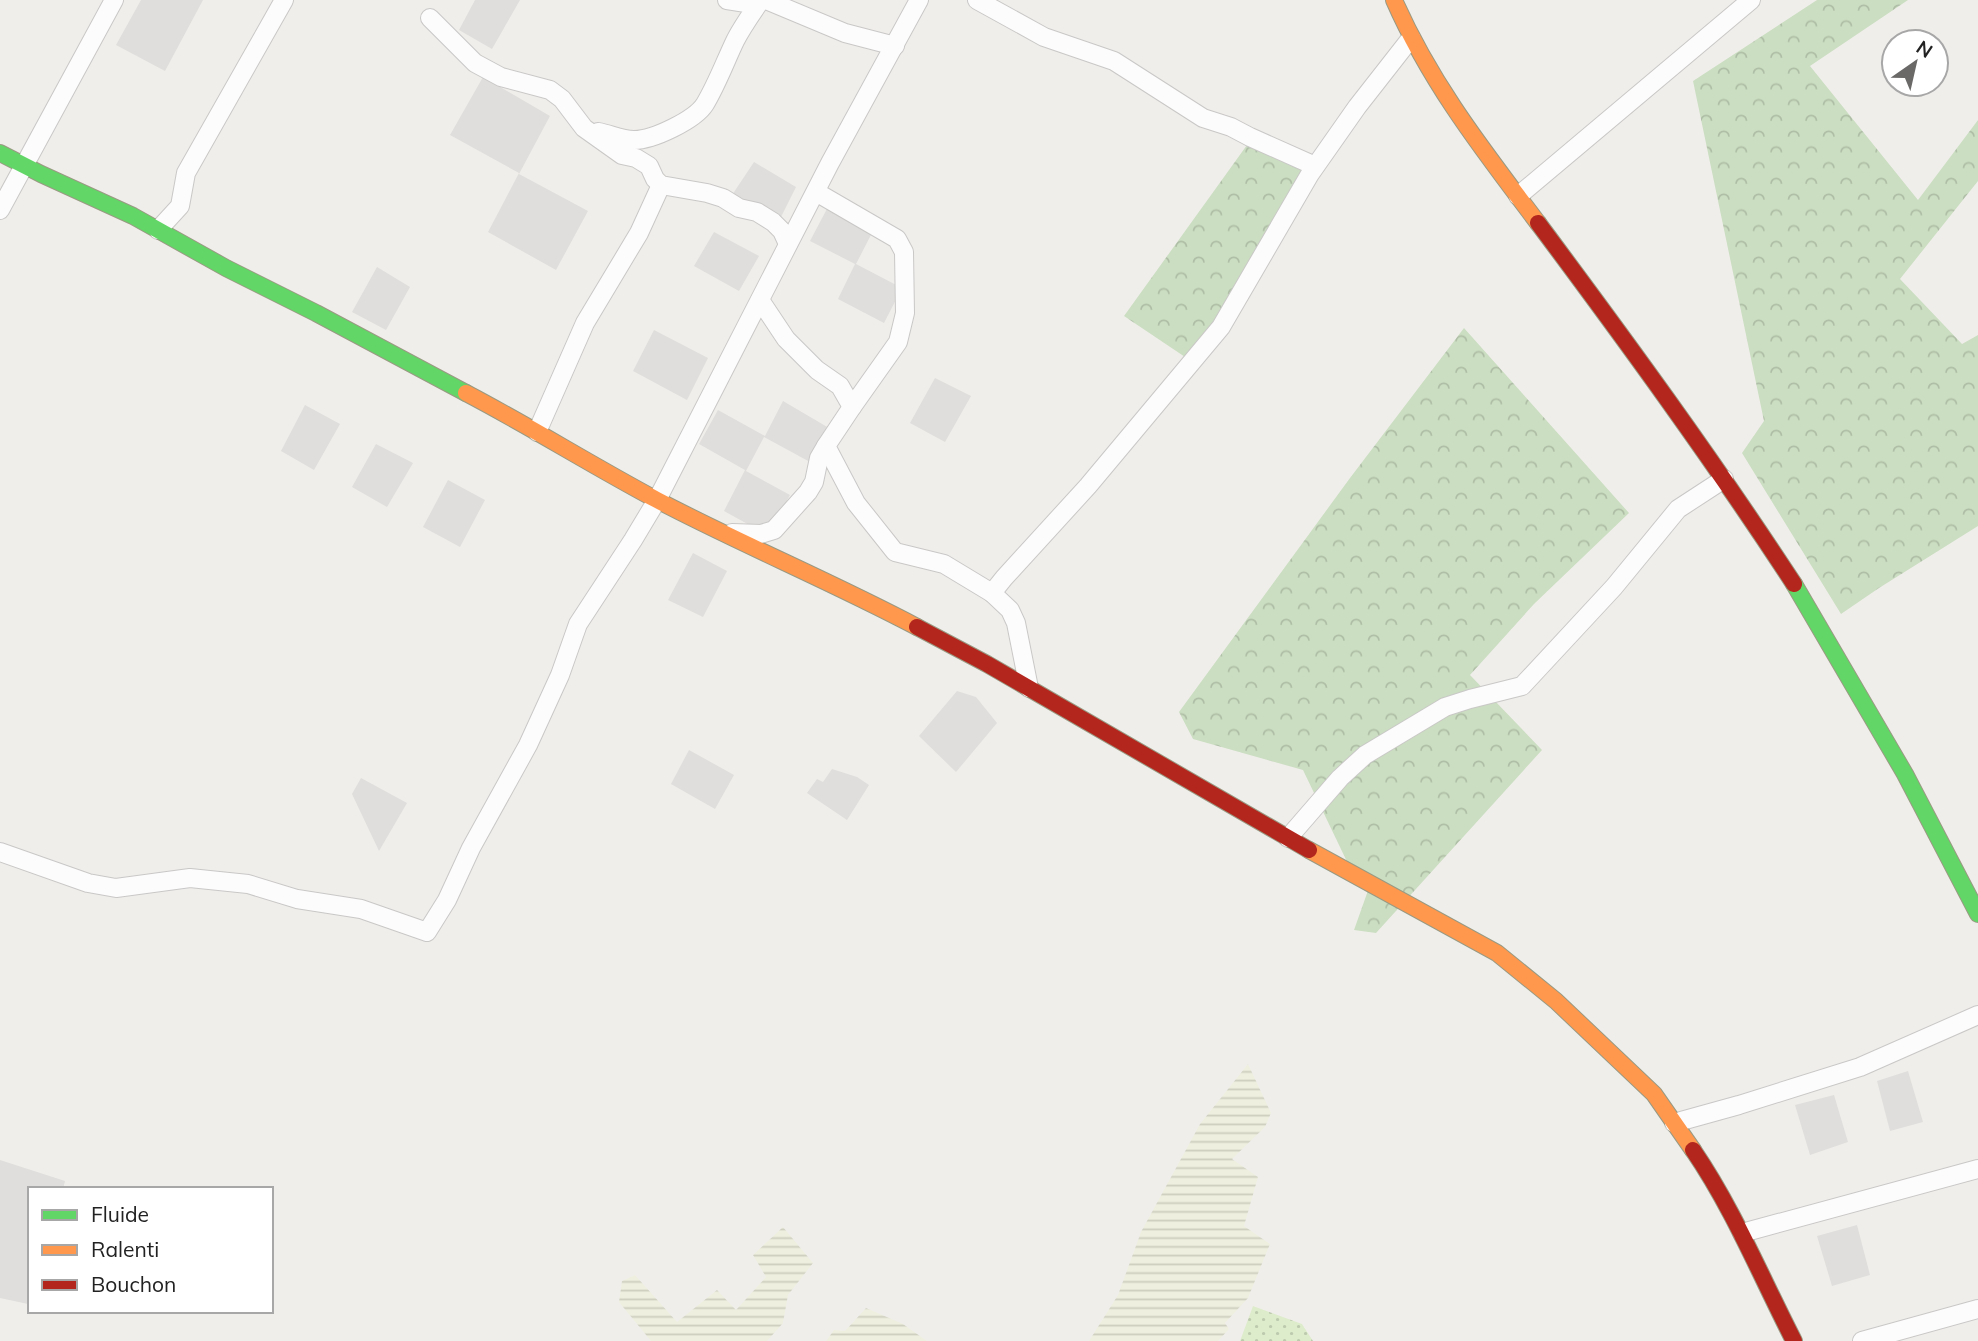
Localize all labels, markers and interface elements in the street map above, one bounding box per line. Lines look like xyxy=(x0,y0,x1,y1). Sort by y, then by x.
north arrow xyxy=(1880,28,1950,98)
text: N xyxy=(1912,35,1937,63)
legend xyxy=(28,1187,273,1313)
text: Fluide xyxy=(91,1201,149,1227)
text: Ralenti xyxy=(91,1236,159,1262)
text: Bouchon xyxy=(91,1271,176,1297)

